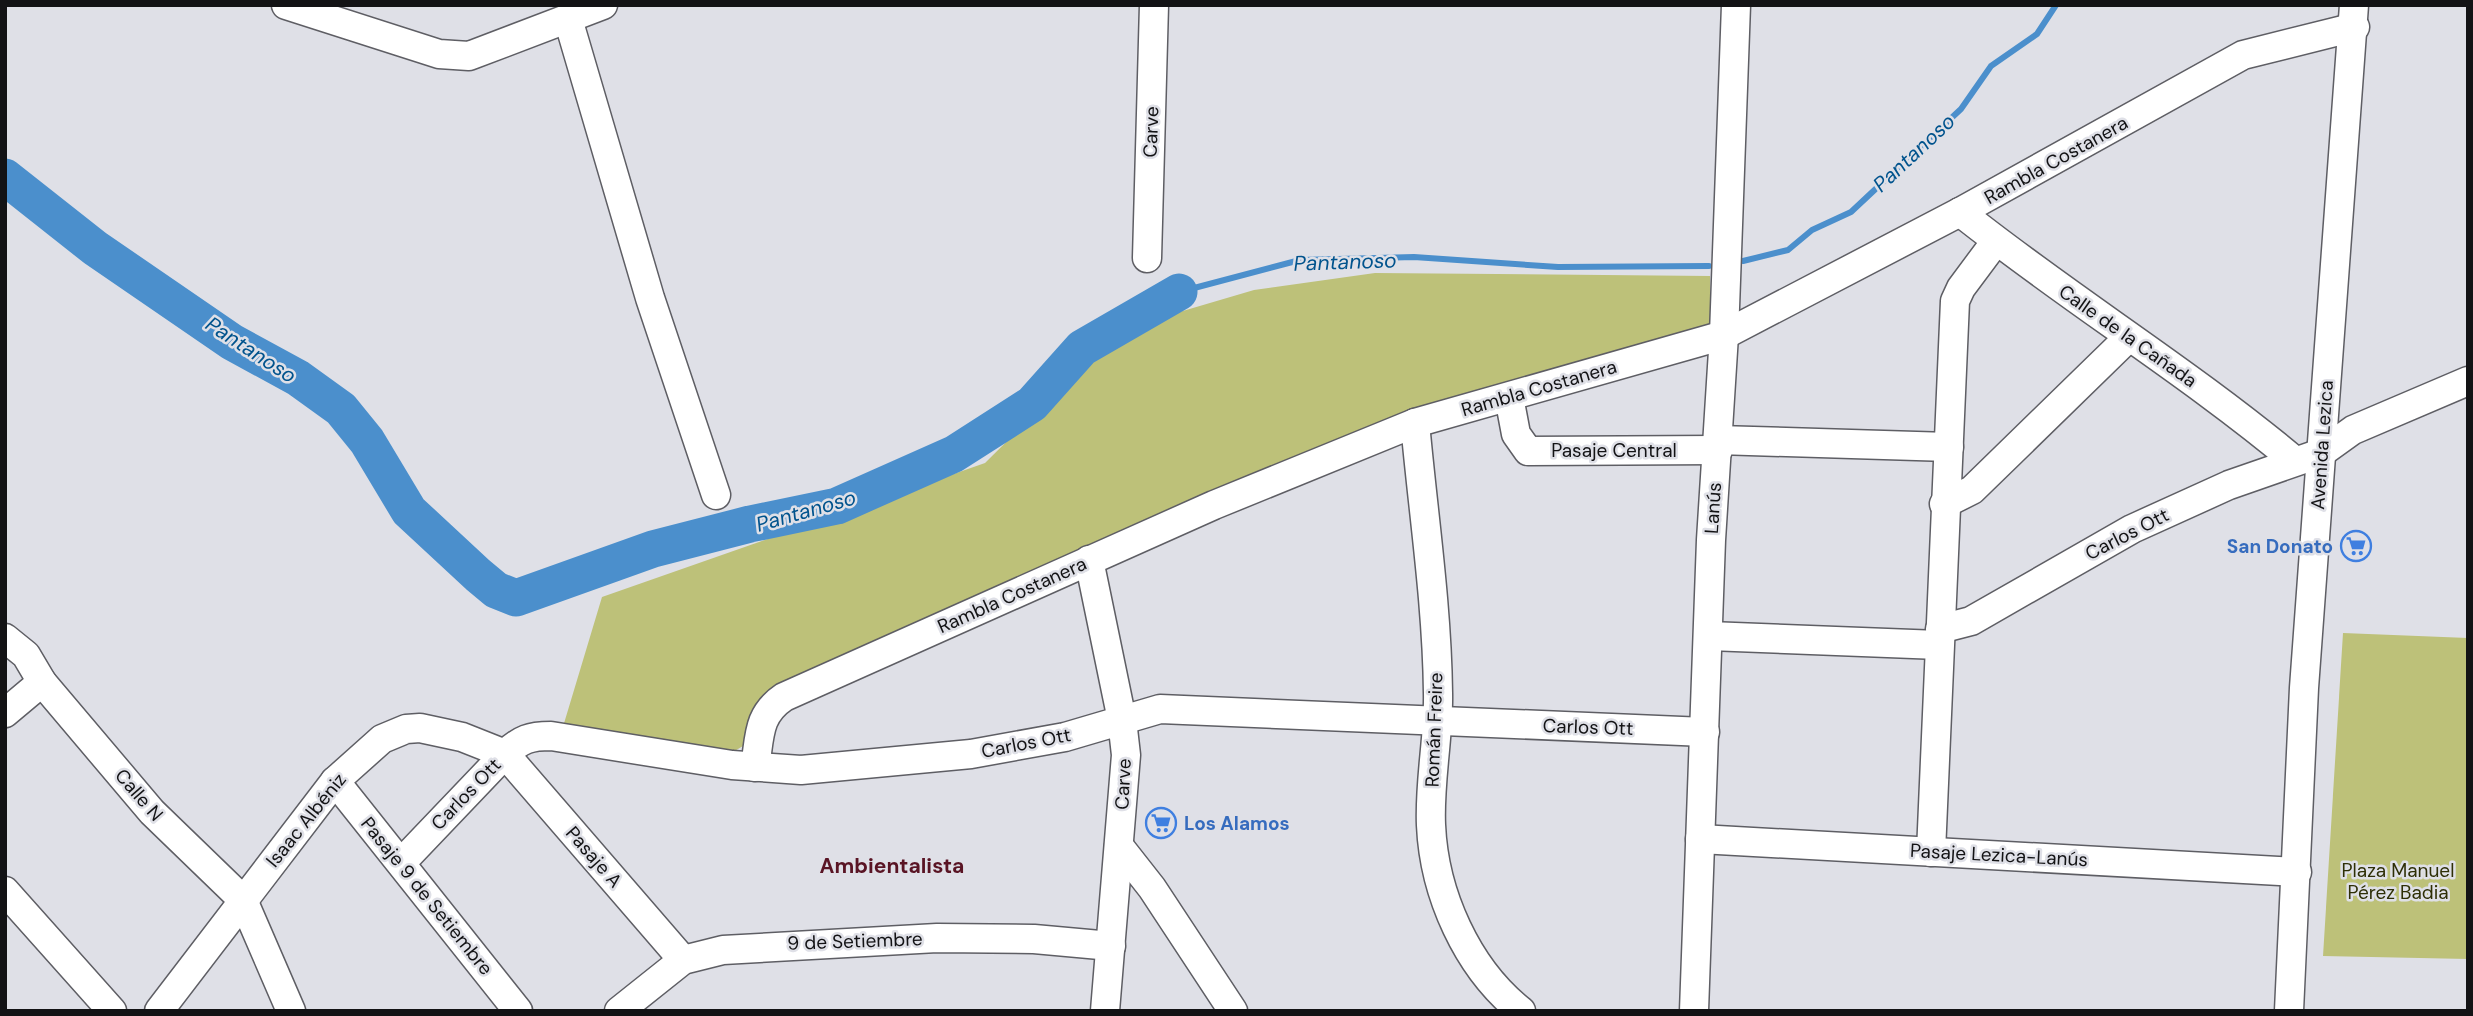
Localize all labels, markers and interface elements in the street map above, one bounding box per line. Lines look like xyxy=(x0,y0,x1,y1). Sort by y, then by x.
street label: Carve xyxy=(1138,106,1164,158)
water label: Pantanoso xyxy=(1867,108,1961,198)
street label: Rambla Costanera xyxy=(1980,110,2132,210)
water label: Pantanoso xyxy=(1293,246,1397,278)
street label: Calle de la Cañada xyxy=(2054,279,2202,393)
water label: Pantanoso xyxy=(200,310,302,390)
street label: Rambla Costanera xyxy=(1458,354,1620,422)
street label: Avenida Lezica xyxy=(2305,379,2339,511)
street label: Pasaje Central xyxy=(1551,438,1677,463)
street label: Lanús xyxy=(1699,481,1727,535)
water label: Pantanoso xyxy=(753,483,859,539)
street label: Carlos Ott xyxy=(2081,502,2173,566)
supermarket icon: San Donato xyxy=(2339,529,2373,563)
place label: San Donato xyxy=(2227,534,2333,559)
street label: Rambla Costanera xyxy=(934,551,1090,639)
street label: Román Freire xyxy=(1420,672,1448,788)
street label: Carlos Ott xyxy=(1542,713,1634,741)
street label: Carlos Ott xyxy=(979,722,1073,764)
street label: Carlos Ott xyxy=(426,753,506,835)
street label: Carve xyxy=(1109,758,1137,810)
street label: Calle N xyxy=(109,764,169,826)
street label: Isaac Albéniz xyxy=(260,768,352,872)
supermarket icon: Los Alamos xyxy=(1144,806,1178,840)
place label: Los Alamos xyxy=(1184,811,1290,836)
street label: Pasaje 9 de Setiembre xyxy=(355,812,499,980)
street label: Pasaje A xyxy=(560,821,628,893)
street label: Pasaje Lezica-Lanús xyxy=(1909,838,2089,872)
district label: Ambientalista xyxy=(820,852,964,880)
park label: Plaza Manuel Pérez Badia xyxy=(2342,858,2454,905)
street label: 9 de Setiembre xyxy=(787,926,923,956)

